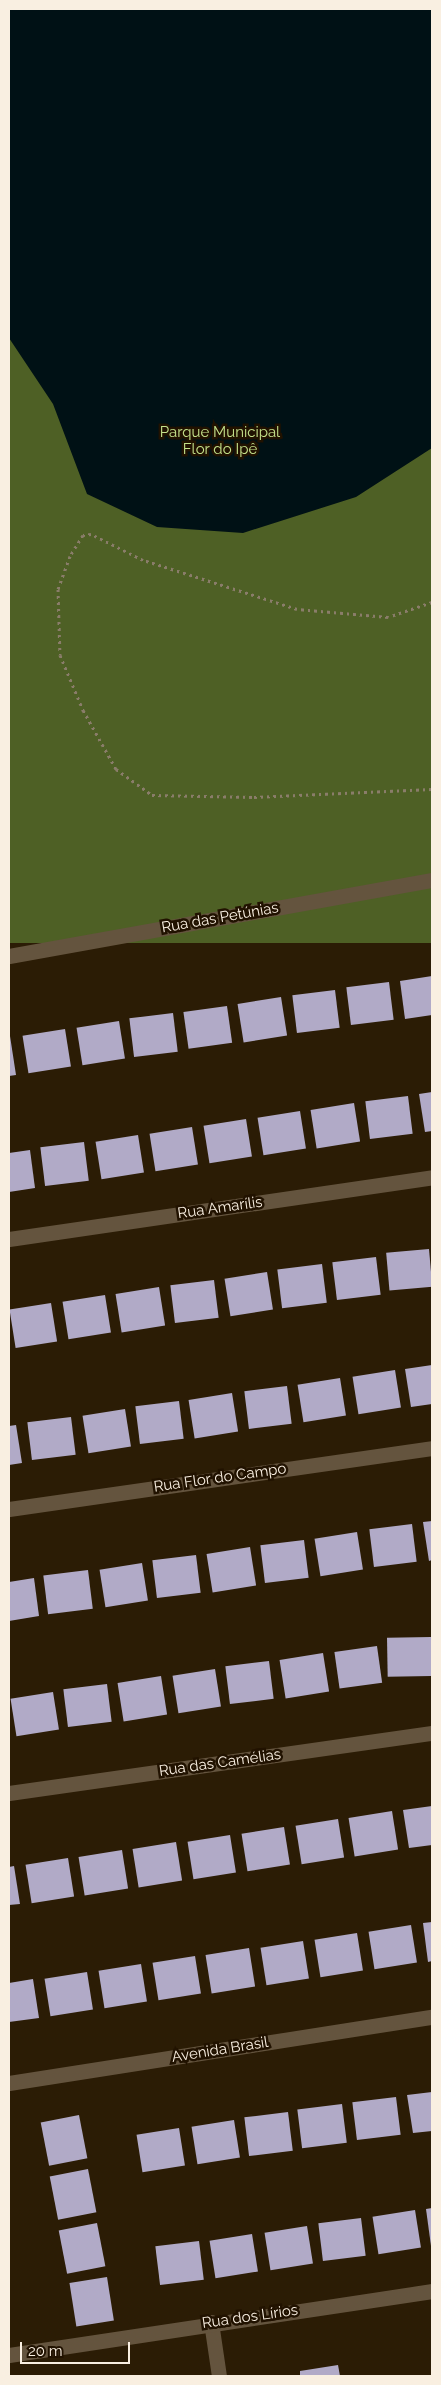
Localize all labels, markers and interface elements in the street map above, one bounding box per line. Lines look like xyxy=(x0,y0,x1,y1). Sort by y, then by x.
park label: Parque Municipal Flor do Ipê xyxy=(160,423,280,458)
street label: Rua das Petúnias xyxy=(160,899,280,937)
street label: Rua Amarílis xyxy=(176,1193,264,1223)
street label: Rua Flor do Campo xyxy=(152,1460,288,1496)
street label: Rua das Camélias xyxy=(158,1746,282,1780)
street label: Avenida Brasil xyxy=(170,2033,270,2067)
street label: Rua dos Lírios xyxy=(201,2301,299,2333)
scale bar xyxy=(22,2332,132,2364)
text: 20 m xyxy=(28,2342,63,2360)

